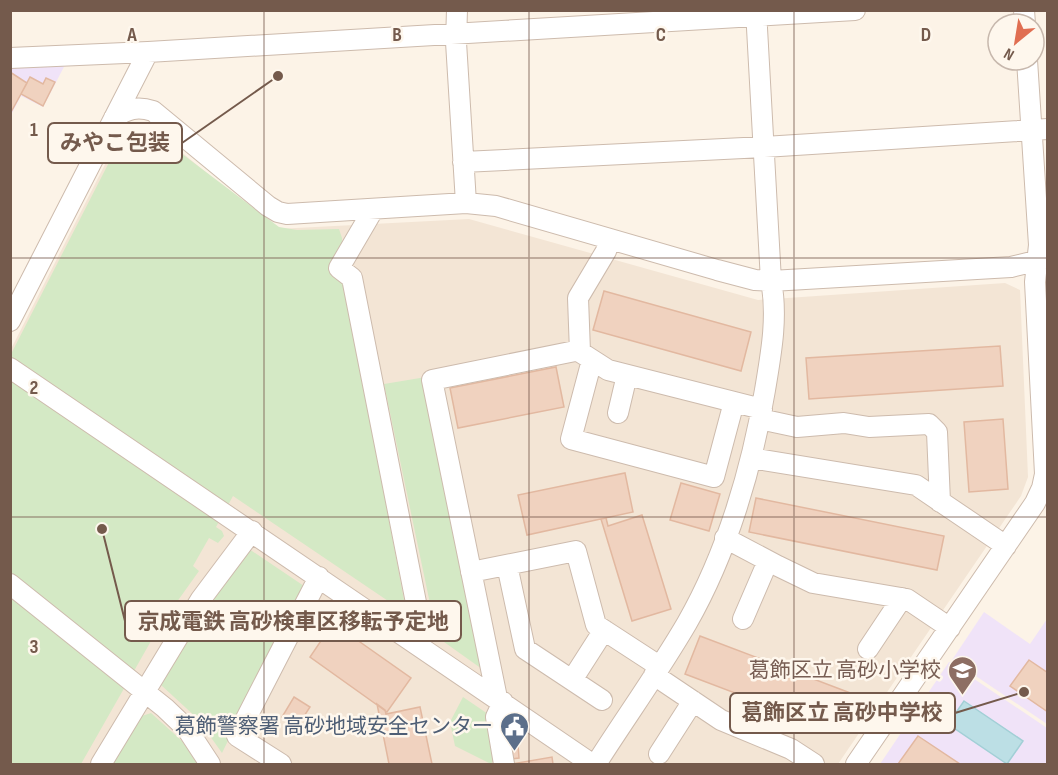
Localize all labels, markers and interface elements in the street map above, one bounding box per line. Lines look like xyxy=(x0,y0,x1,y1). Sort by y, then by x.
north arrow xyxy=(986,12,1046,72)
text: A xyxy=(126,23,137,47)
text: B xyxy=(392,23,402,47)
text: C xyxy=(656,23,666,47)
text: D xyxy=(921,23,931,47)
text: N xyxy=(1001,43,1018,64)
text: 1 xyxy=(30,118,38,142)
callout: みやこ包装 xyxy=(48,123,182,163)
text: みやこ包装 xyxy=(60,130,170,157)
text: 2 xyxy=(30,376,38,400)
callout: 京成電鉄 高砂検車区移転予定地 xyxy=(125,601,461,641)
text: 京成電鉄 高砂検車区移転予定地 xyxy=(137,609,449,636)
text: 3 xyxy=(30,635,39,659)
school or university icon: 葛飾区立 高砂小学校 xyxy=(946,654,978,696)
place label: 葛飾区立 高砂小学校 xyxy=(749,658,941,683)
callout: 葛飾区立 高砂中学校 xyxy=(730,693,955,733)
text: 葛飾区立 高砂中学校 xyxy=(741,700,943,727)
public building icon: 葛飾警察署 高砂地域安全センター xyxy=(498,710,530,752)
place label: 葛飾警察署 高砂地域安全センター xyxy=(175,714,493,739)

